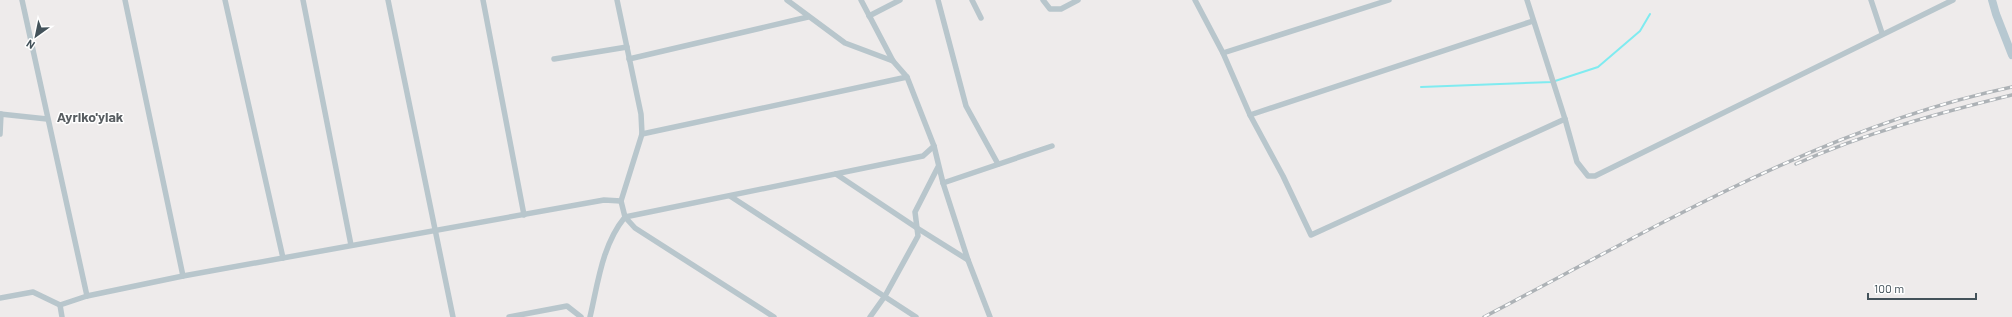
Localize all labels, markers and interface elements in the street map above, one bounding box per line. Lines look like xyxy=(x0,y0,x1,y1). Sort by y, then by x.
north arrow xyxy=(16,16,56,56)
text: N xyxy=(24,37,37,52)
district label: Ayriko'ylak xyxy=(57,108,124,125)
scale bar xyxy=(1868,275,1976,301)
text: 100 m xyxy=(1874,281,1904,295)

